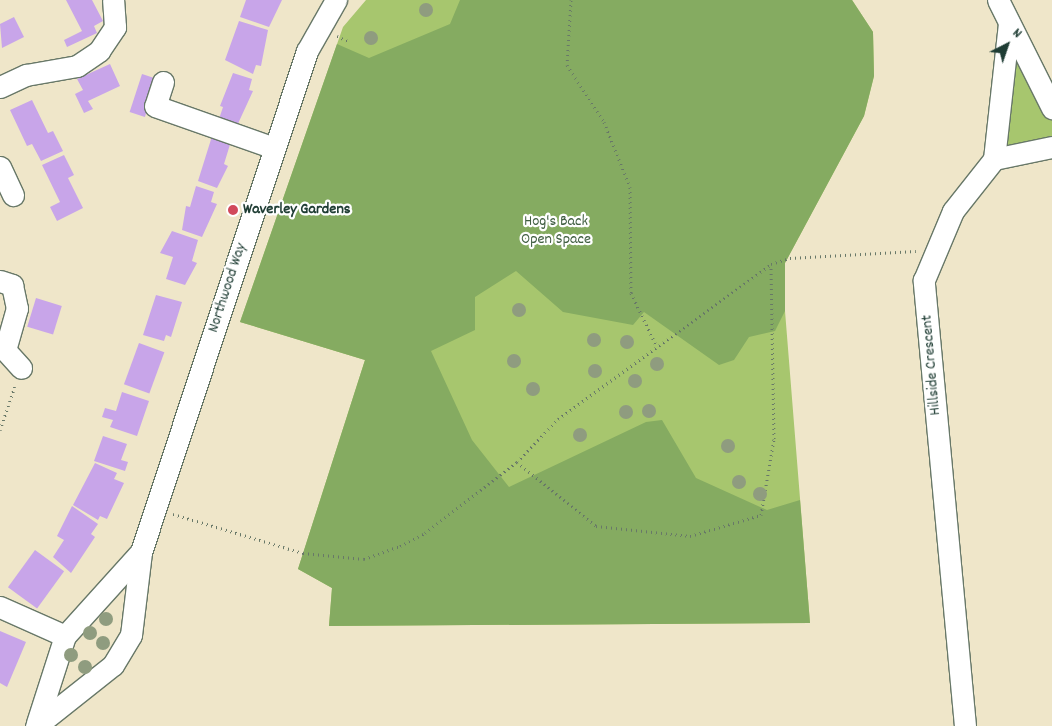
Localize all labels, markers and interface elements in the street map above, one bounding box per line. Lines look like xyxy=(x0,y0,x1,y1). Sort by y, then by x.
north arrow xyxy=(982,20,1032,70)
text: N xyxy=(1008,24,1026,43)
place label: Waverley Gardens xyxy=(243,200,351,220)
marker: Waverley Gardens xyxy=(227,204,239,216)
park label: Hog's Back Open Space xyxy=(521,212,591,250)
street label: Northwood Way xyxy=(204,241,252,335)
street label: Hillside Crescent xyxy=(918,314,946,416)

